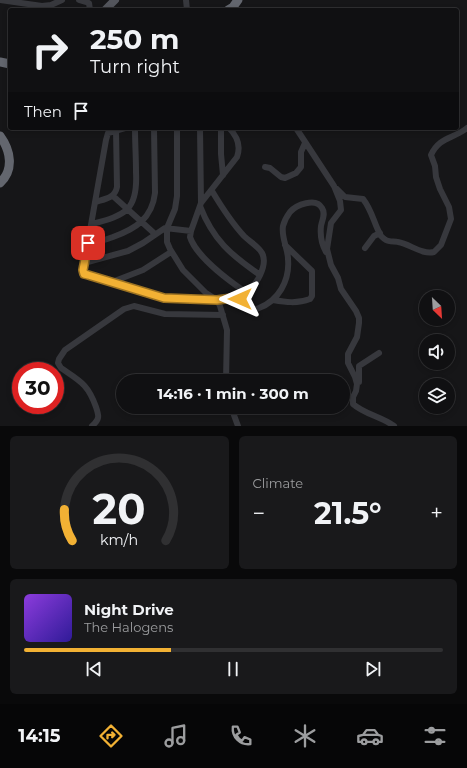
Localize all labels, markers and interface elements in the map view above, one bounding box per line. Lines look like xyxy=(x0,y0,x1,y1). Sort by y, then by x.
text: 250 m xyxy=(90,22,180,56)
icon: right xyxy=(24,24,76,76)
text: Turn right xyxy=(90,56,180,78)
icon: arrive xyxy=(70,100,92,122)
text: Then xyxy=(24,102,62,121)
pin xyxy=(71,226,105,260)
icon: arrive xyxy=(77,232,99,254)
position arrow xyxy=(219,278,261,320)
north arrow xyxy=(419,290,455,326)
map controls xyxy=(419,290,455,414)
button: sound xyxy=(419,334,455,370)
speed limit sign: 30 xyxy=(12,362,64,414)
button: layers xyxy=(419,378,455,414)
text: 14:16 · 1 min · 300 m xyxy=(157,384,309,403)
text: Climate xyxy=(253,475,303,491)
text: 20 xyxy=(93,483,146,533)
text: 21.5° xyxy=(314,495,382,532)
text: − xyxy=(253,500,265,527)
text: + xyxy=(430,500,443,527)
text: km/h xyxy=(100,530,138,548)
text: Night Drive xyxy=(84,600,174,619)
text: The Halogens xyxy=(84,619,173,635)
icon: previous xyxy=(83,658,105,680)
icon: pause xyxy=(222,658,244,680)
icon: next xyxy=(362,658,384,680)
icon: directions xyxy=(97,722,125,750)
icon: music xyxy=(162,722,190,750)
icon: phone xyxy=(227,722,255,750)
icon: climate xyxy=(291,722,319,750)
icon: car xyxy=(356,722,384,750)
icon: filters xyxy=(421,722,449,750)
text: 14:15 xyxy=(18,725,60,747)

